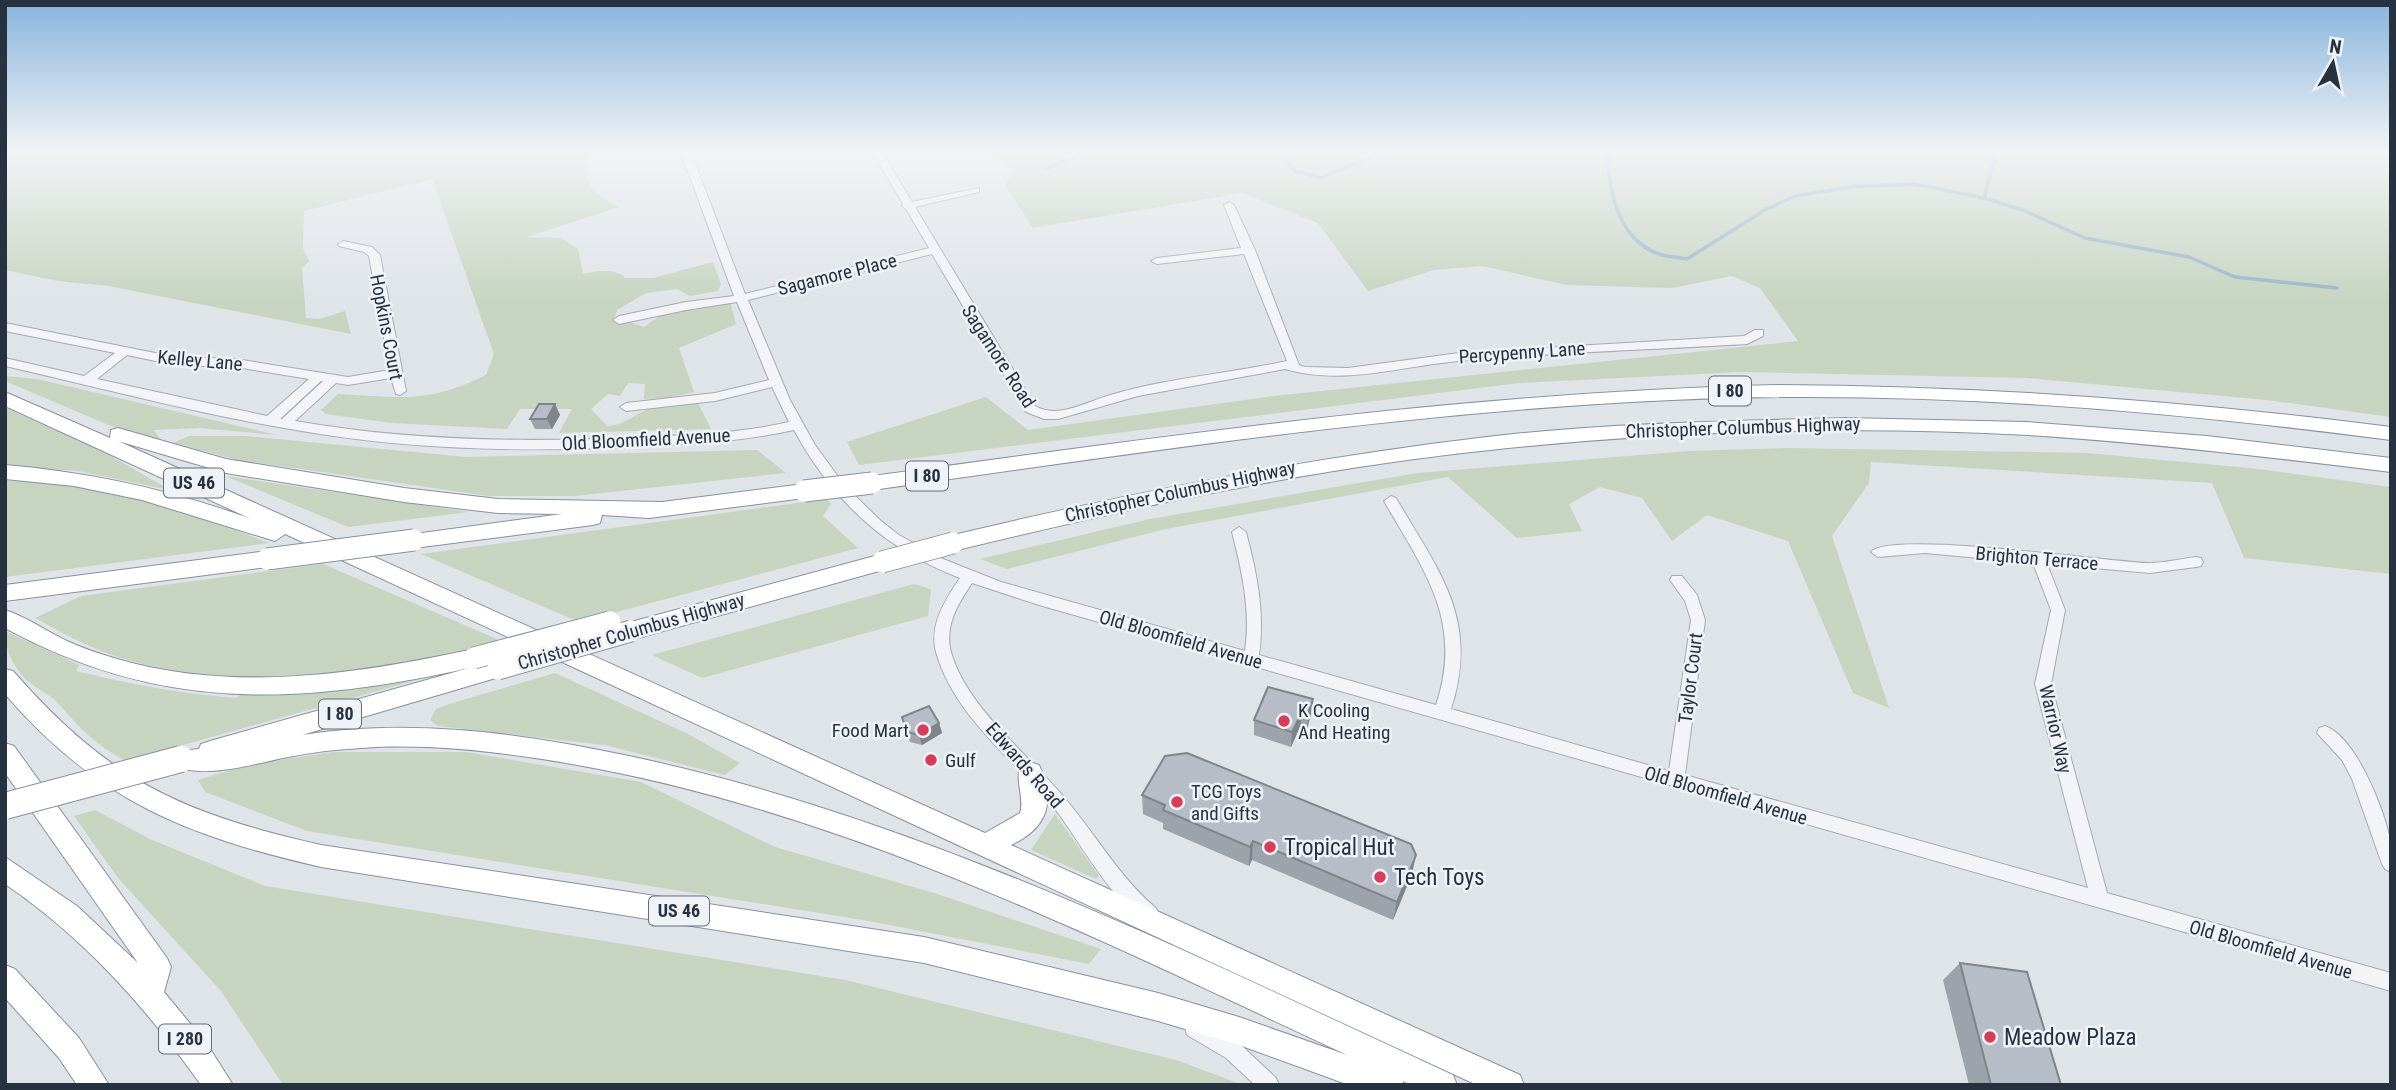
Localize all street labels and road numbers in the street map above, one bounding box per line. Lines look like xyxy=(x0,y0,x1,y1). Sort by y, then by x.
street label: Sagamore Place xyxy=(775,249,899,300)
street label: Hopkins Court xyxy=(365,272,408,382)
street label: Sagamore Road xyxy=(957,300,1040,412)
street label: Percypenny Lane xyxy=(1458,337,1586,368)
street label: Kelley Lane xyxy=(157,345,243,376)
road number: I 80 xyxy=(1709,376,1751,405)
street label: Christopher Columbus Highway xyxy=(1625,412,1861,443)
street label: Old Bloomfield Avenue xyxy=(561,424,731,455)
street label: Christopher Columbus Highway xyxy=(1063,456,1297,527)
road number: I 80 xyxy=(906,462,948,490)
road number: US 46 xyxy=(164,468,224,498)
street label: Brighton Terrace xyxy=(1975,542,2099,575)
street label: Christopher Columbus Highway xyxy=(515,588,747,675)
street label: Old Bloomfield Avenue xyxy=(1097,605,1265,674)
street label: Taylor Court xyxy=(1674,631,1707,725)
street label: Warrior Way xyxy=(2034,683,2077,776)
road number: I 80 xyxy=(319,700,361,728)
street label: Edwards Road xyxy=(981,718,1068,813)
street label: Old Bloomfield Avenue xyxy=(1642,761,1810,830)
road number: US 46 xyxy=(649,896,709,926)
street label: Old Bloomfield Avenue xyxy=(2187,915,2355,984)
road number: I 280 xyxy=(159,1024,211,1054)

